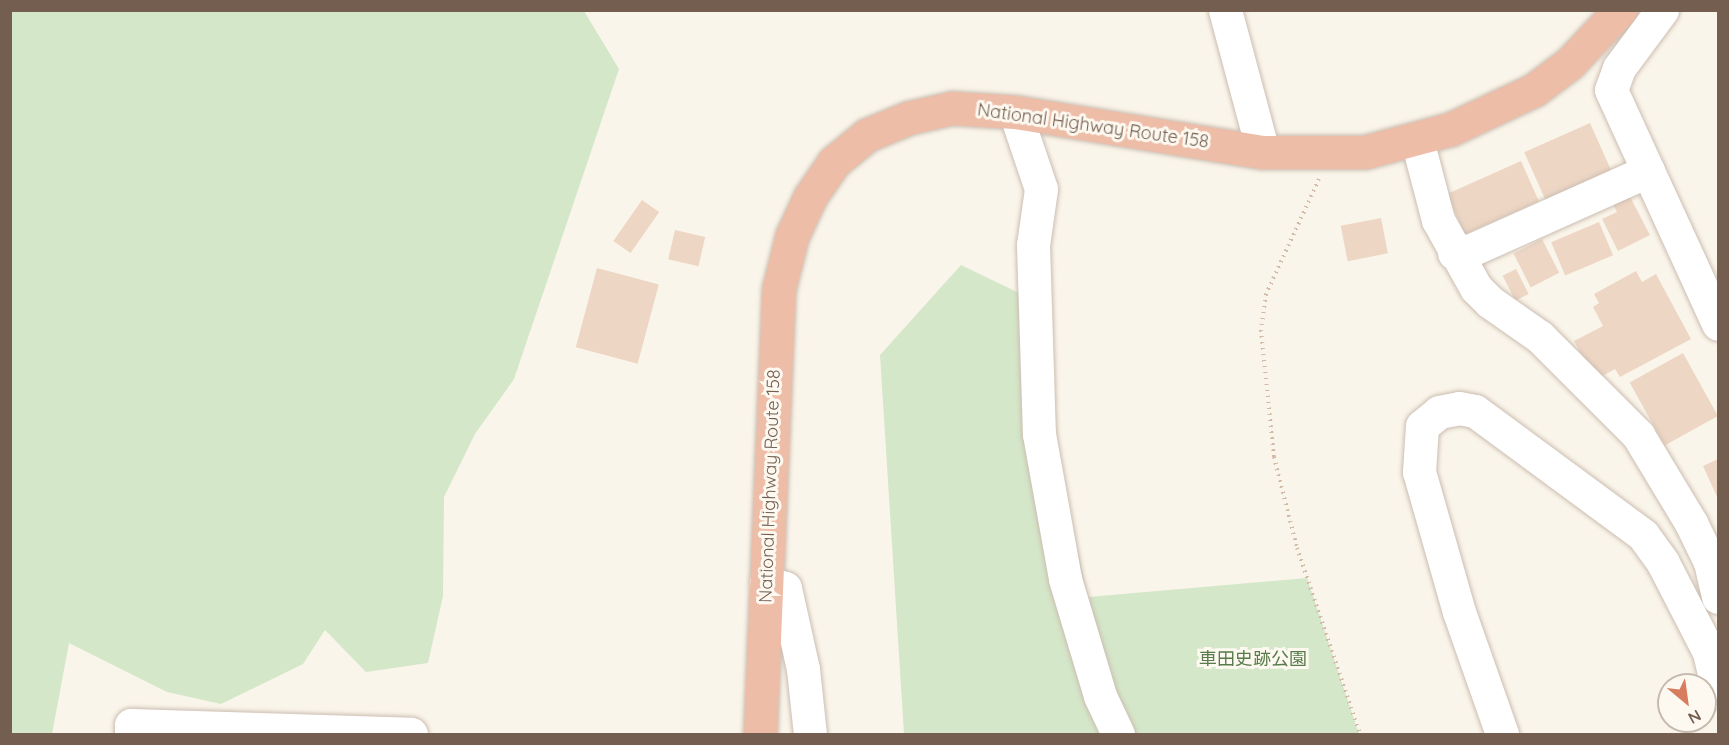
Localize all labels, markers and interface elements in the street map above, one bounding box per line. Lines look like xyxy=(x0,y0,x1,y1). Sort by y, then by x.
street label: National Highway Route 158 xyxy=(976,99,1210,153)
street label: National Highway Route 158 xyxy=(755,369,785,603)
park label: 車田史跡公園 xyxy=(1199,648,1307,670)
north arrow xyxy=(1657,673,1717,733)
text: N xyxy=(1685,705,1705,729)

